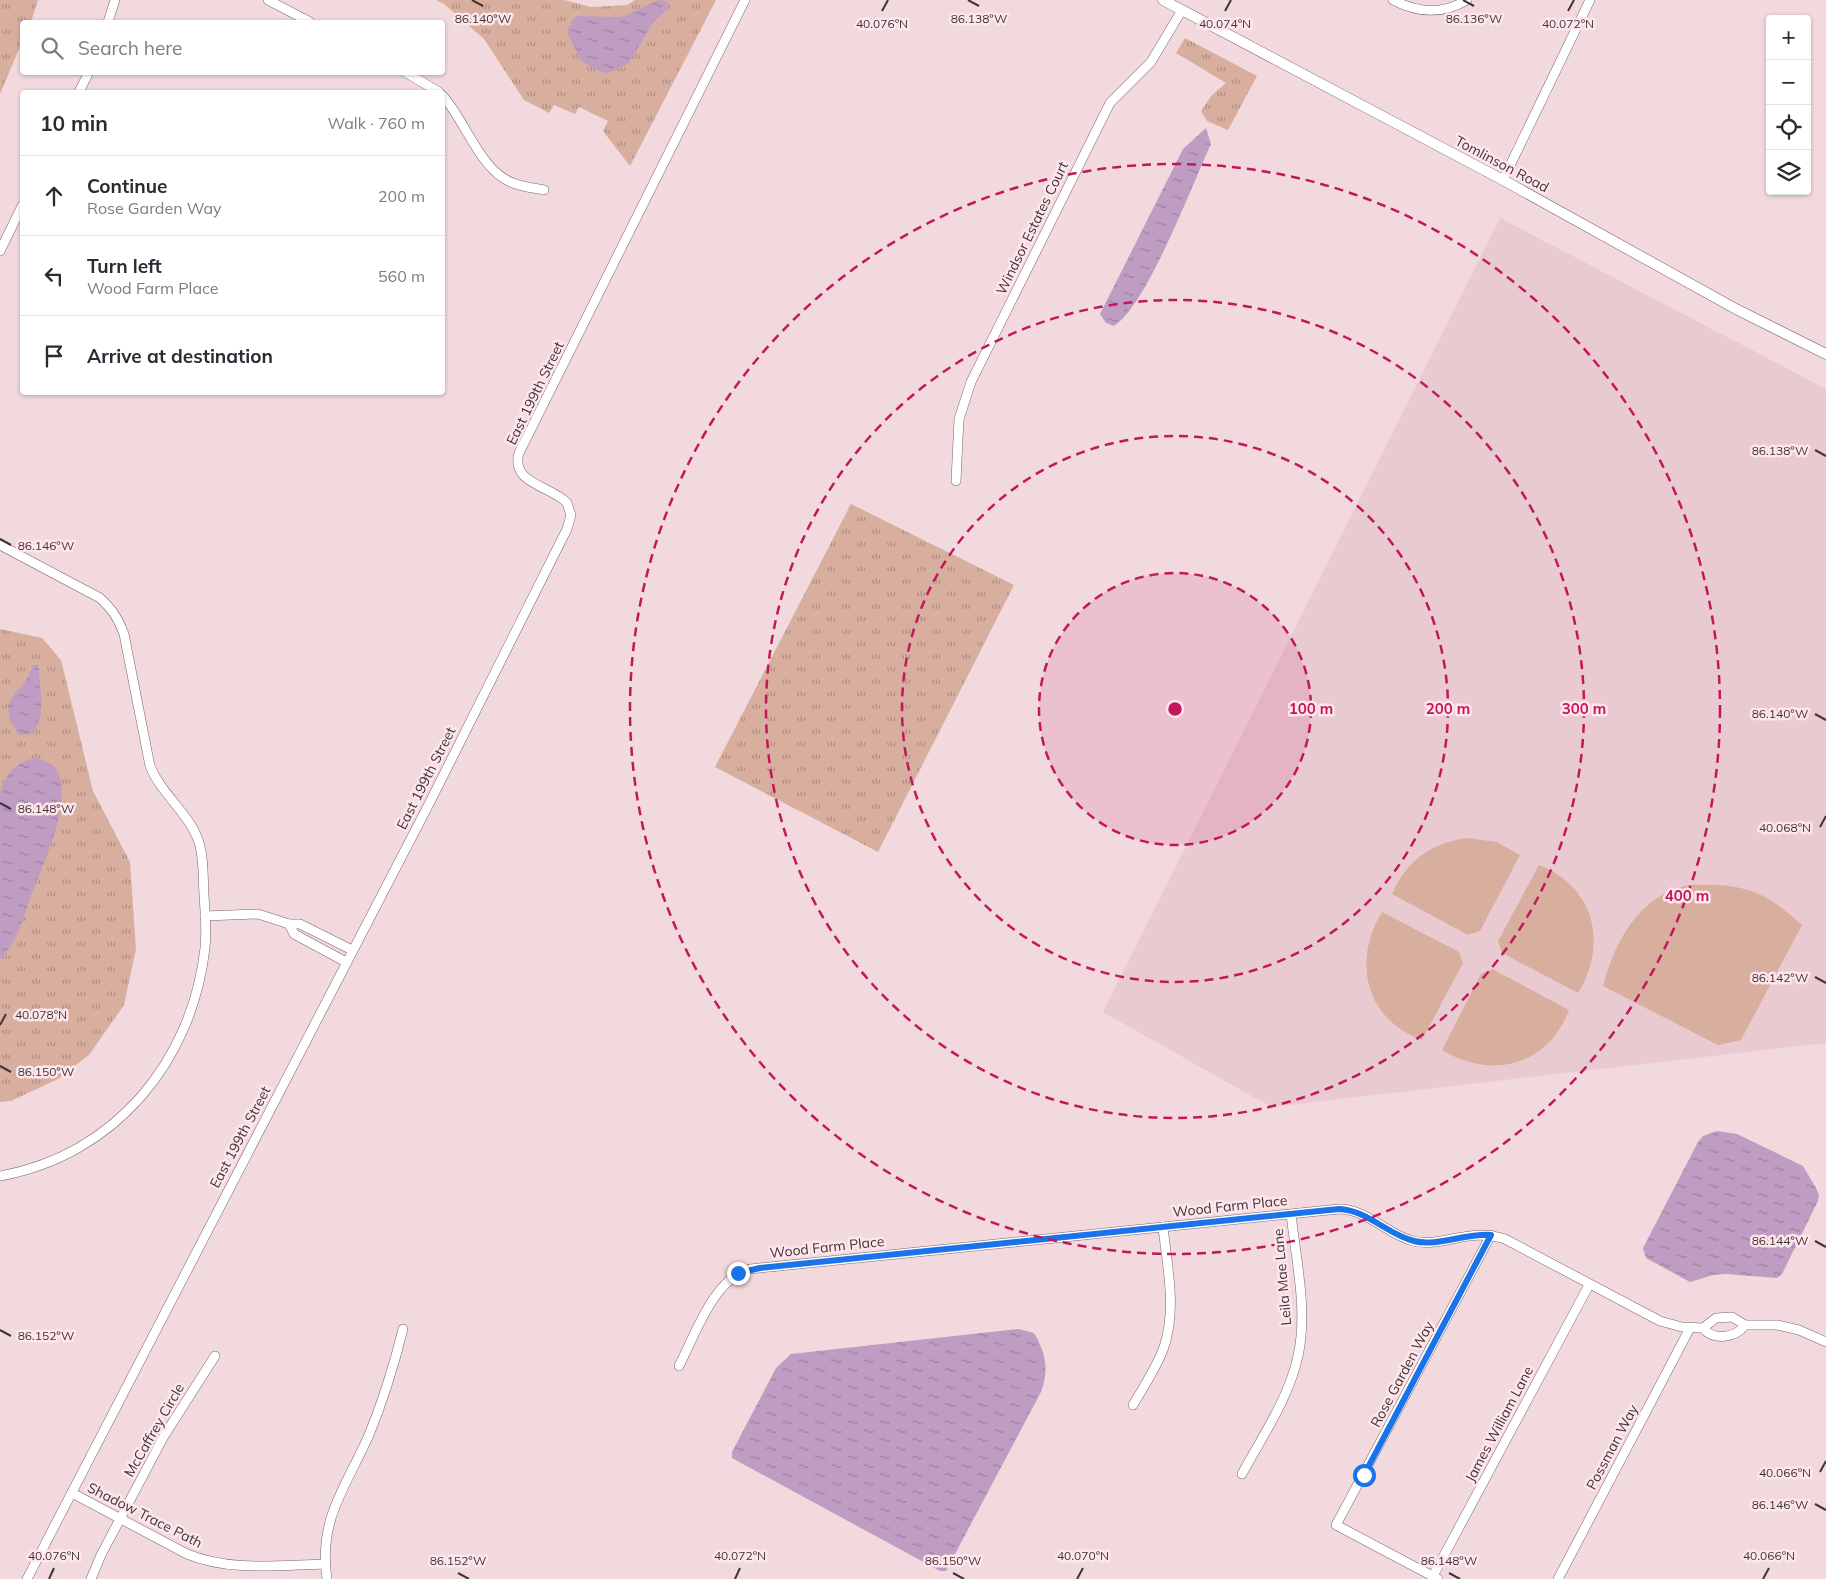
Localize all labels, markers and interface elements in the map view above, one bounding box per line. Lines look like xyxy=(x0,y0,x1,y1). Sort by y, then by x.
text: 86.140°W xyxy=(455,11,511,26)
text: 86.138°W xyxy=(951,11,1007,26)
text: 86.136°W xyxy=(1446,11,1502,26)
map controls xyxy=(1766,15,1811,195)
button: + xyxy=(1766,15,1811,60)
text: 40.076°N xyxy=(856,16,908,31)
text: 40.074°N xyxy=(1199,16,1251,31)
text: 40.072°N xyxy=(1542,16,1594,31)
search box xyxy=(20,20,445,75)
icon: search xyxy=(38,34,66,62)
text: Search here xyxy=(78,36,182,60)
button: − xyxy=(1766,60,1811,105)
button: locate xyxy=(1766,105,1811,150)
text: 10 min xyxy=(40,110,108,136)
text: Walk · 760 m xyxy=(327,113,425,133)
street label: Tomlinson Road xyxy=(1452,132,1552,196)
button: layers xyxy=(1766,150,1811,195)
street label: Windsor Estates Court xyxy=(992,158,1072,298)
text: Continue xyxy=(87,174,167,198)
icon: ahead xyxy=(40,182,68,210)
text: 200 m xyxy=(378,186,425,206)
text: Rose Garden Way xyxy=(87,198,222,218)
text: Turn left xyxy=(87,254,162,278)
icon: left xyxy=(40,262,68,290)
text: 560 m xyxy=(378,266,425,286)
text: Wood Farm Place xyxy=(87,278,219,298)
street label: East 199th Street xyxy=(502,338,568,448)
icon: arrive xyxy=(40,342,68,370)
text: Arrive at destination xyxy=(87,344,273,368)
text: 86.138°W xyxy=(1752,443,1808,458)
text: 86.146°W xyxy=(18,538,74,553)
text: 100 m xyxy=(1289,699,1333,718)
text: 200 m xyxy=(1426,699,1470,718)
text: 300 m xyxy=(1562,699,1606,718)
centre of rings xyxy=(1166,700,1184,718)
text: 86.140°W xyxy=(1752,706,1808,721)
street label: East 199th Street xyxy=(392,724,460,832)
text: 86.148°W xyxy=(18,801,74,816)
text: 40.068°N xyxy=(1759,820,1811,835)
text: 400 m xyxy=(1665,886,1709,905)
text: 86.142°W xyxy=(1752,970,1808,985)
text: 40.078°N xyxy=(15,1007,67,1022)
text: 86.150°W xyxy=(18,1064,74,1079)
street label: East 199th Street xyxy=(206,1083,274,1191)
street label: Wood Farm Place xyxy=(1172,1191,1288,1221)
street label: Leila Mae Lane xyxy=(1269,1228,1295,1326)
street label: Wood Farm Place xyxy=(769,1232,885,1262)
text: 86.144°W xyxy=(1752,1233,1808,1248)
route end xyxy=(727,1262,750,1285)
street label: Rose Garden Way xyxy=(1366,1317,1438,1430)
text: 86.152°W xyxy=(18,1328,74,1343)
street label: James William Lane xyxy=(1461,1363,1537,1485)
street label: McCaffrey Circle xyxy=(120,1380,188,1480)
street label: Possman Way xyxy=(1582,1401,1642,1493)
route start xyxy=(1353,1464,1376,1487)
text: 40.066°N xyxy=(1759,1465,1811,1480)
street label: Shadow Trace Path xyxy=(85,1478,205,1552)
text: 86.146°W xyxy=(1752,1497,1808,1512)
text: 40.076°N xyxy=(28,1548,80,1563)
text: 40.072°N xyxy=(714,1548,766,1563)
text: 40.070°N xyxy=(1057,1548,1109,1563)
text: 40.066°N xyxy=(1743,1548,1795,1563)
text: 86.152°W xyxy=(430,1553,486,1568)
text: 86.150°W xyxy=(925,1553,981,1568)
text: 86.148°W xyxy=(1421,1553,1477,1568)

